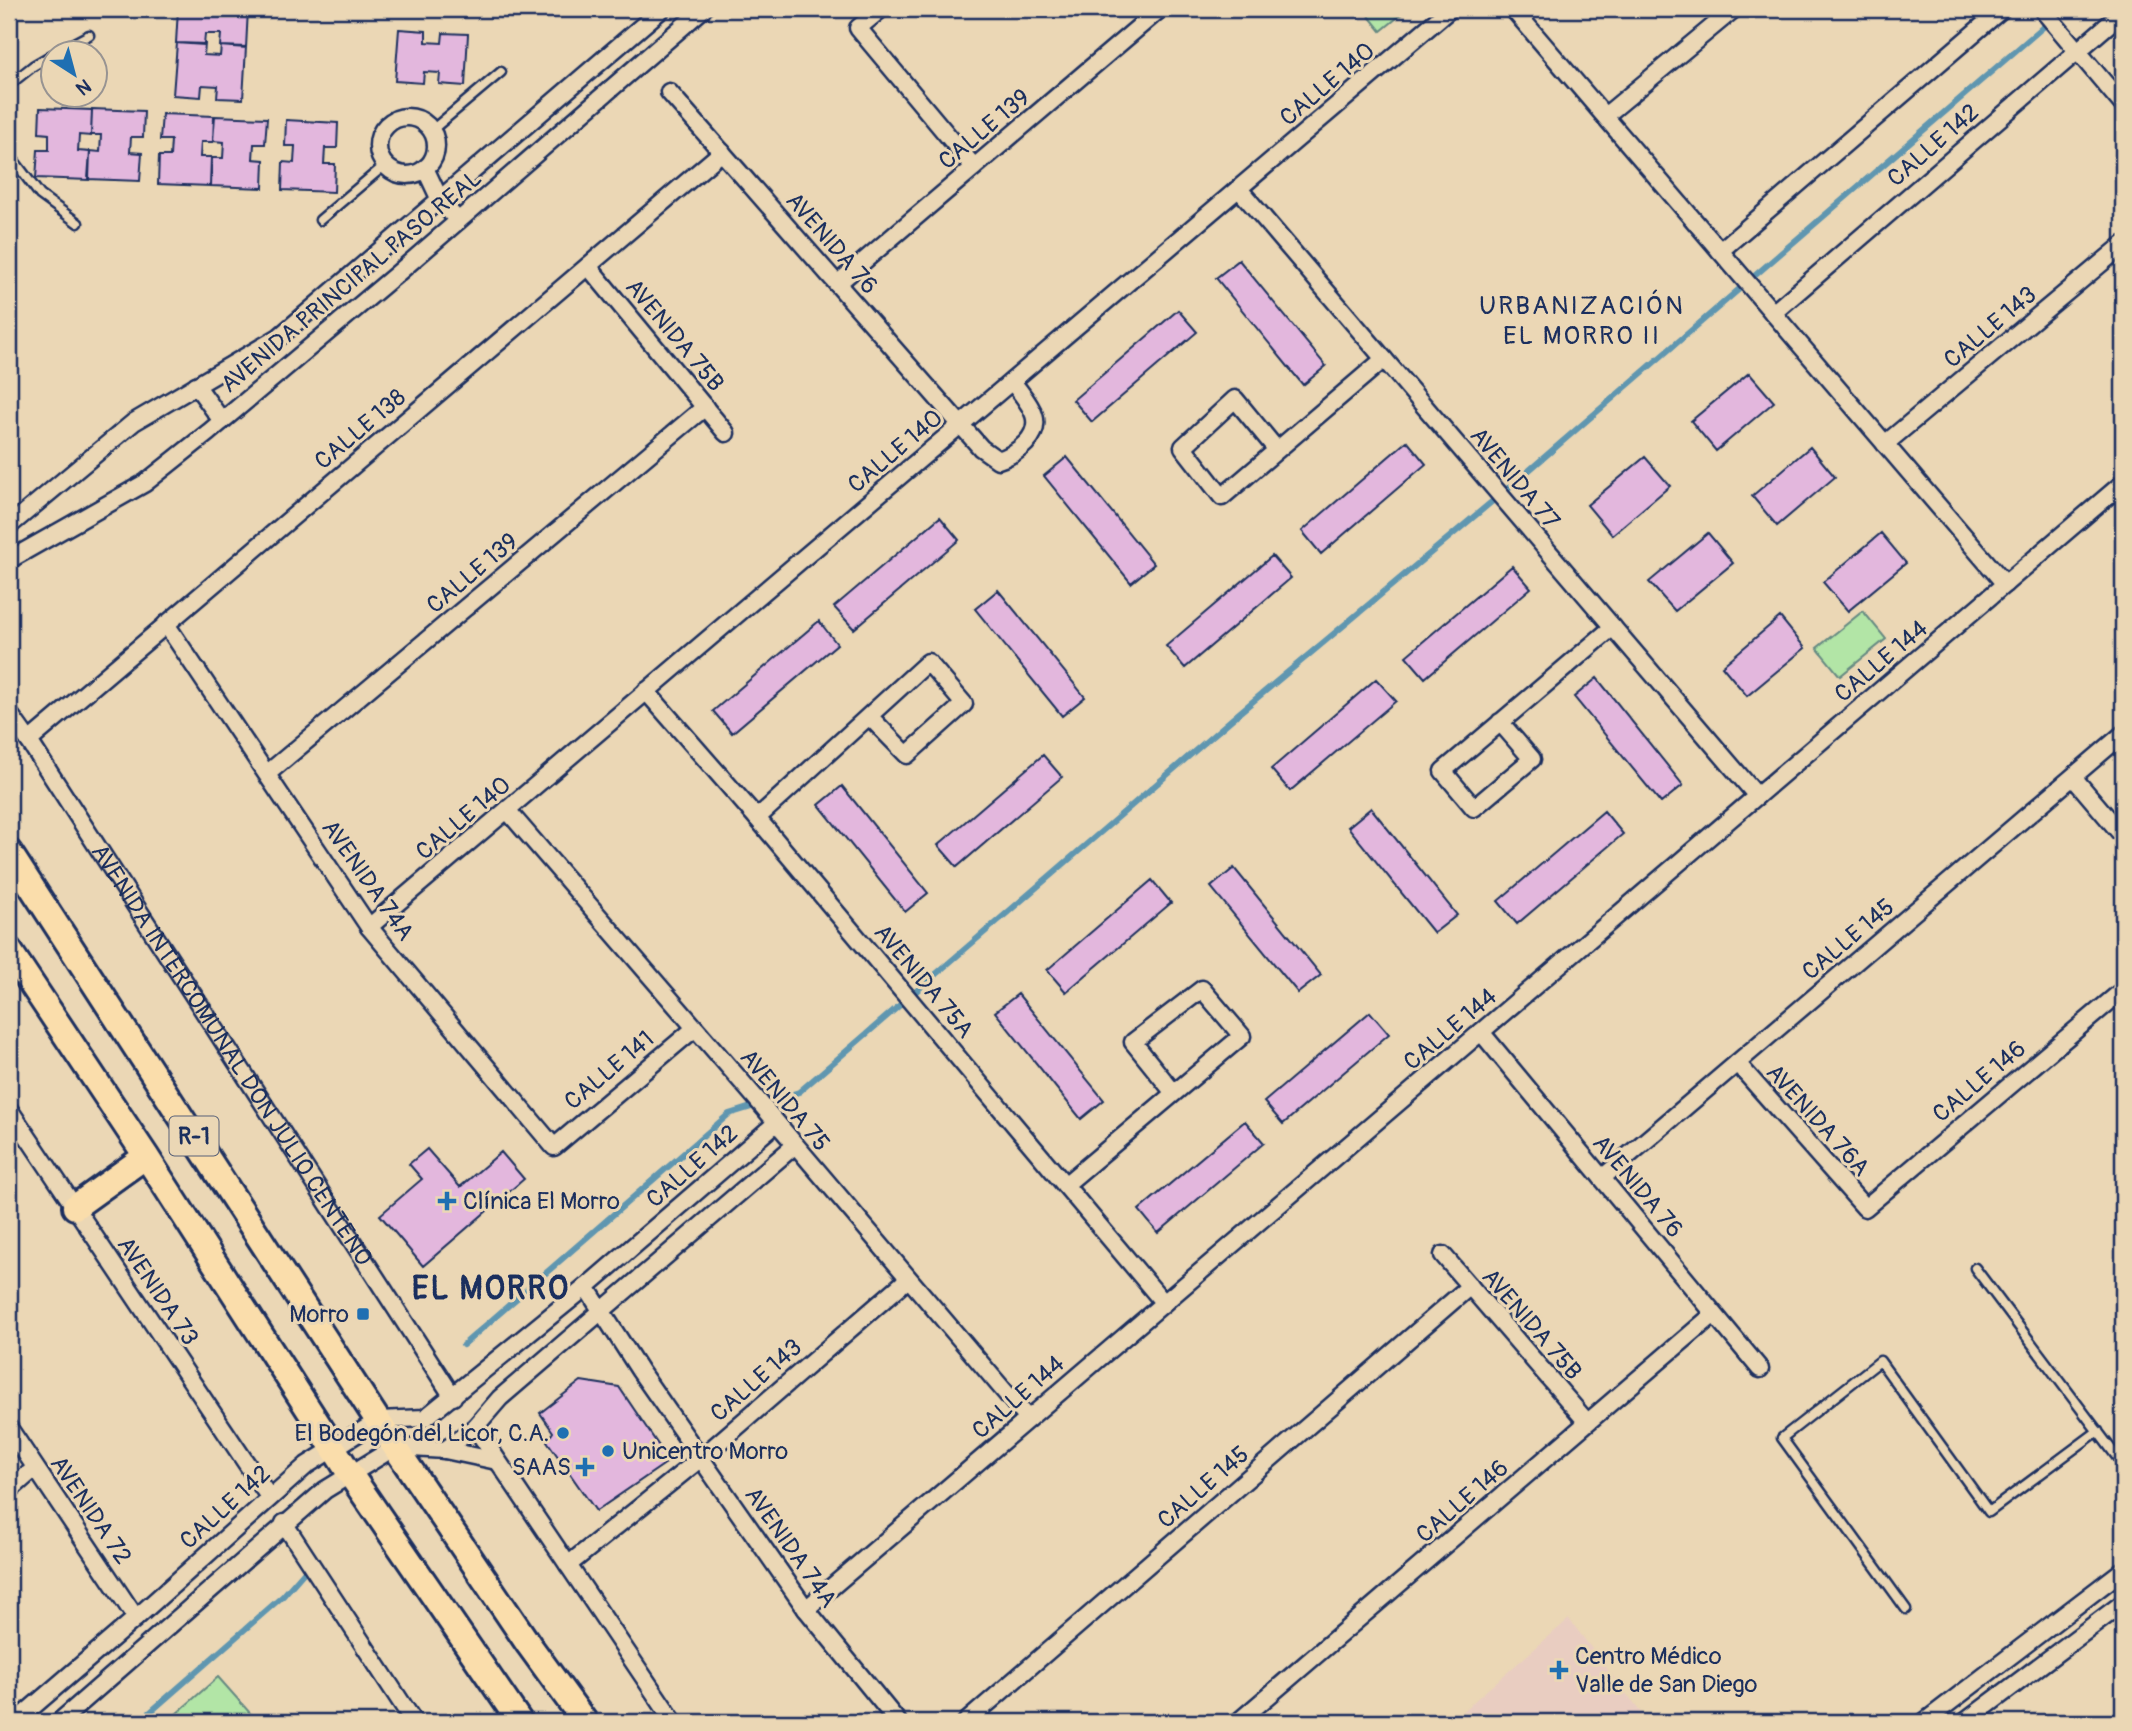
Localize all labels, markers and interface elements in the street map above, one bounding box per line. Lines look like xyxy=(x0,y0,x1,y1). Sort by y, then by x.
street label: CALLE 140 xyxy=(1274,36,1381,132)
north arrow xyxy=(38,38,108,108)
text: N xyxy=(71,73,96,101)
street label: CALLE 139 xyxy=(933,83,1036,176)
street label: CALLE 142 xyxy=(1882,98,1985,193)
street label: AVENIDA PRINCIPAL PASO REAL xyxy=(215,164,488,399)
street label: AVENIDA 76 xyxy=(780,187,884,300)
street label: AVENIDA 75B xyxy=(619,273,730,397)
street label: CALLE 143 xyxy=(1938,280,2042,374)
district label: URBANIZACIÓN EL MORRO II xyxy=(1479,289,1685,352)
street label: CALLE 138 xyxy=(309,383,412,476)
street label: CALLE 140 xyxy=(842,403,949,499)
street label: AVENIDA 77 xyxy=(1464,422,1566,535)
street label: CALLE 139 xyxy=(421,527,524,620)
street label: CALLE 144 xyxy=(1829,614,1934,709)
street label: CALLE 140 xyxy=(410,770,517,866)
street label: AVENIDA 74A xyxy=(315,814,420,946)
street label: AVENIDA INTERCOMUNAL DON JULIO CENTENO xyxy=(85,839,378,1271)
street label: CALLE 145 xyxy=(1796,892,1900,986)
street label: AVENIDA 75A xyxy=(868,918,980,1044)
street label: CALLE 144 xyxy=(1398,982,1503,1077)
street label: CALLE 141 xyxy=(559,1025,660,1116)
street label: CALLE 146 xyxy=(1927,1034,2032,1129)
street label: AVENIDA 75 xyxy=(734,1043,836,1157)
street label: AVENIDA 76A xyxy=(1760,1058,1876,1182)
road number: R-1 xyxy=(170,1116,218,1156)
street label: CALLE 142 xyxy=(641,1119,744,1214)
street label: AVENIDA 76 xyxy=(1586,1129,1689,1244)
place label: Clínica El Morro xyxy=(463,1187,620,1216)
marker: Clínica El Morro xyxy=(437,1191,457,1211)
street label: AVENIDA 73 xyxy=(111,1231,204,1351)
street label: AVENIDA 75B xyxy=(1475,1263,1588,1386)
district label: EL MORRO xyxy=(412,1269,570,1309)
place label: Morro xyxy=(289,1300,349,1329)
marker: Morro xyxy=(355,1306,371,1322)
street label: CALLE 143 xyxy=(705,1333,808,1428)
street label: CALLE 144 xyxy=(966,1350,1070,1445)
place label: El Bodegón del Licor, C.A. xyxy=(295,1419,549,1448)
marker: El Bodegón del Licor, C.A. xyxy=(555,1425,571,1441)
place label: Unicentro Morro xyxy=(622,1437,788,1466)
street label: CALLE 145 xyxy=(1152,1440,1255,1535)
marker: Unicentro Morro xyxy=(600,1443,616,1459)
street label: AVENIDA 72 xyxy=(44,1450,137,1570)
place label: SAAS xyxy=(512,1453,571,1482)
street label: CALLE 146 xyxy=(1410,1454,1514,1549)
street label: CALLE 142 xyxy=(174,1459,277,1556)
marker: SAAS xyxy=(577,1459,593,1475)
street label: AVENIDA 74A xyxy=(738,1481,843,1613)
place label: Centro Médico Valle de San Diego xyxy=(1575,1642,1757,1699)
marker: Centro Médico Valle de San Diego xyxy=(1549,1660,1569,1680)

